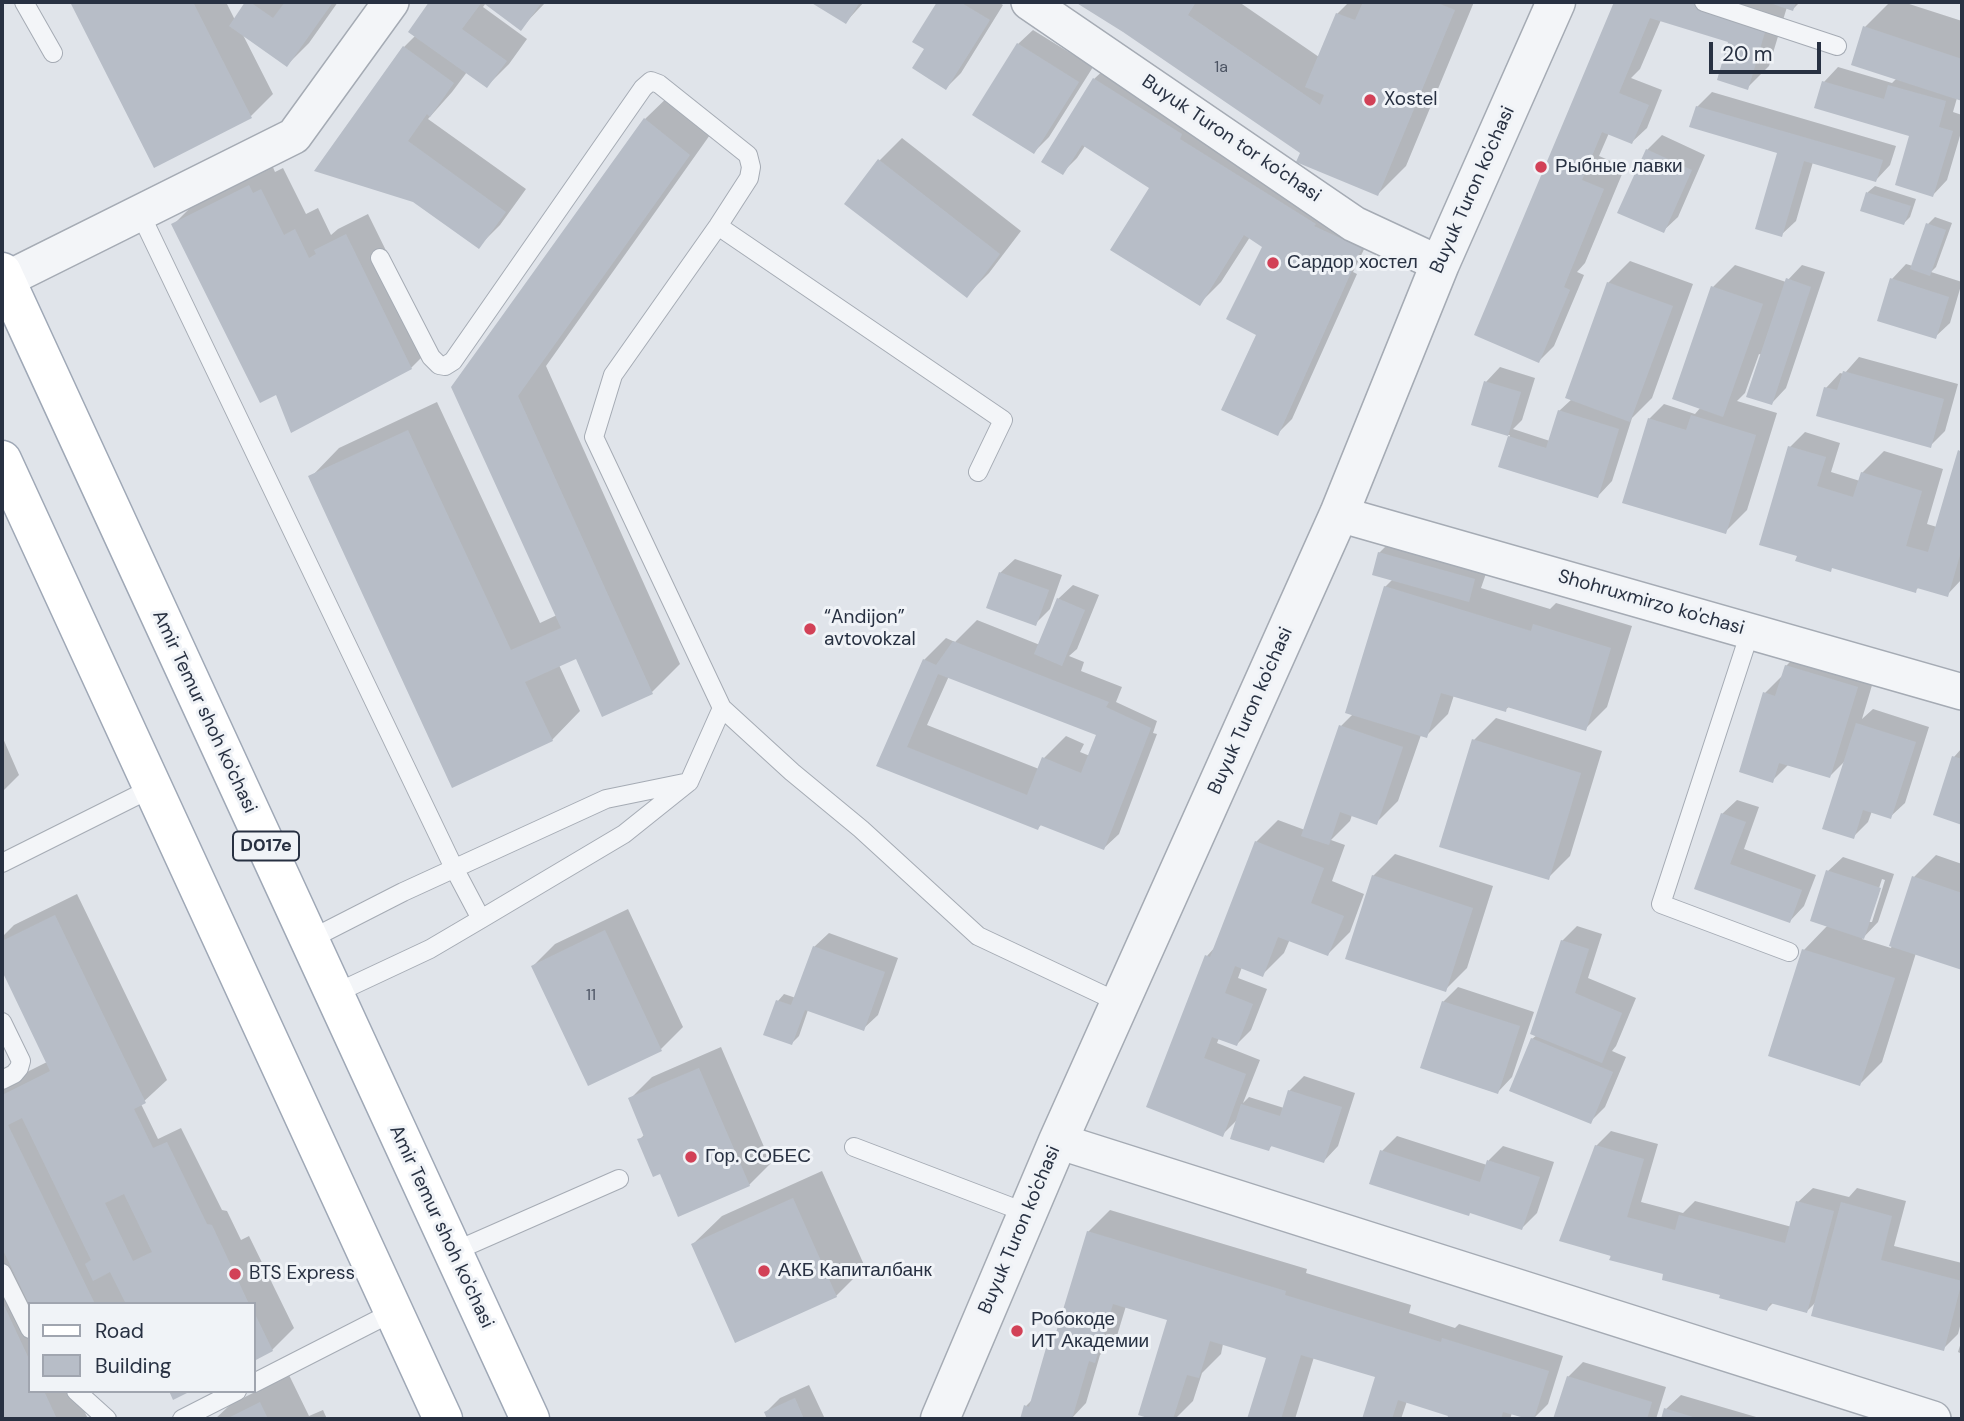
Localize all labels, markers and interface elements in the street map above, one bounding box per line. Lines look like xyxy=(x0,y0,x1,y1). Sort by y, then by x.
scale bar xyxy=(1712,28,1824,72)
text: 20 m xyxy=(1722,40,1773,68)
house number: 1a xyxy=(1214,58,1228,78)
street label: Buyuk Turon tor ko'chasi xyxy=(1137,70,1325,208)
place label: Xostel xyxy=(1384,89,1437,111)
marker: Xostel xyxy=(1362,92,1378,108)
street label: Buyuk Turon ko'chasi xyxy=(1426,103,1520,277)
place label: Рыбные лавки xyxy=(1555,156,1683,178)
marker: Рыбные лавки xyxy=(1533,159,1549,175)
place label: Сардор хостел xyxy=(1287,252,1418,274)
marker: Сардор хостел xyxy=(1265,255,1281,271)
street label: Shohruxmirzo ko'chasi xyxy=(1555,565,1747,641)
street label: Amir Temur shoh ko'chasi xyxy=(147,607,261,817)
place label: “Andijon” avtovokzal xyxy=(824,607,916,651)
marker: “Andijon” avtovokzal xyxy=(802,621,818,637)
street label: Buyuk Turon ko'chasi xyxy=(1204,624,1298,798)
road number: D017e xyxy=(233,832,299,860)
house number: 11 xyxy=(586,986,596,1006)
street label: Amir Temur shoh ko'chasi xyxy=(384,1122,498,1332)
street label: Buyuk Turon ko'chasi xyxy=(974,1142,1066,1318)
place label: Гор. СОБЕС xyxy=(705,1146,811,1168)
marker: Гор. СОБЕС xyxy=(683,1149,699,1165)
place label: АКБ Капиталбанк xyxy=(778,1260,932,1282)
place label: BTS Express xyxy=(249,1263,355,1285)
marker: АКБ Капиталбанк xyxy=(756,1263,772,1279)
marker: BTS Express xyxy=(227,1266,243,1282)
legend xyxy=(28,1302,256,1393)
place label: Робокоде ИТ Академии xyxy=(1031,1309,1149,1353)
text: Road xyxy=(95,1317,144,1345)
marker: Робокоде ИТ Академии xyxy=(1009,1323,1025,1339)
text: Building xyxy=(95,1352,171,1380)

